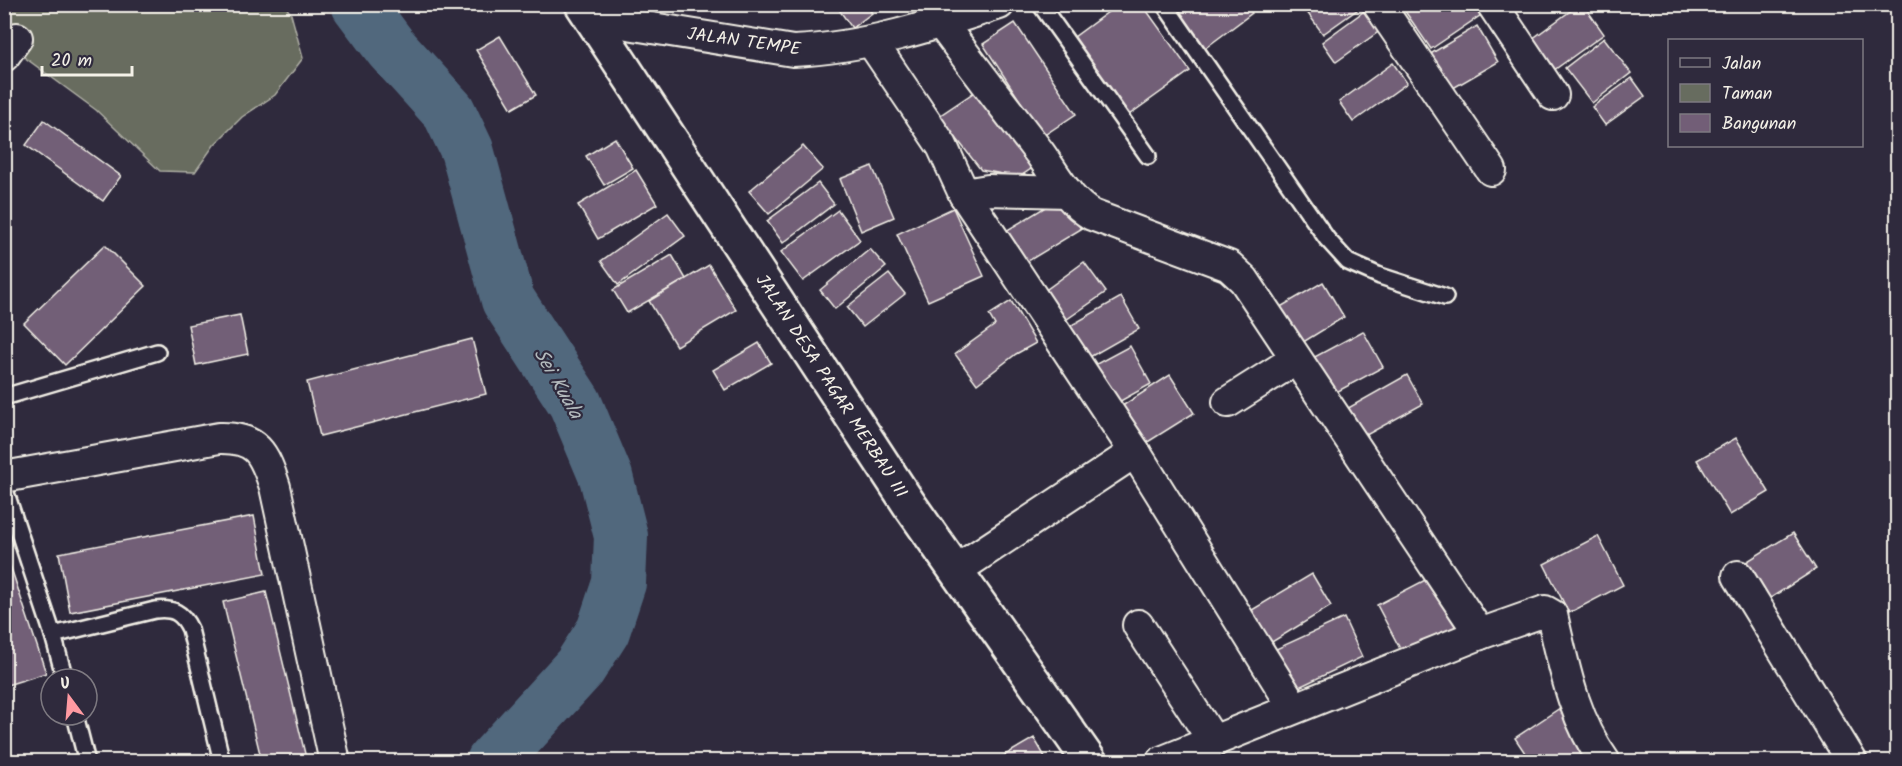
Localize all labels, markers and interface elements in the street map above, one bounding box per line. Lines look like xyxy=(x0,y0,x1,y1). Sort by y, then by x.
street label: JALAN TEMPE xyxy=(685,20,803,65)
scale bar xyxy=(42,39,132,77)
legend xyxy=(1668,39,1863,147)
text: 20 m xyxy=(51,47,92,76)
text: Jalan xyxy=(1722,50,1761,79)
text: Taman xyxy=(1722,80,1772,109)
text: Bangunan xyxy=(1722,110,1796,139)
street label: JALAN DESA PAGAR MERBAU III xyxy=(747,269,914,505)
water label: Sei Kuala xyxy=(524,342,591,427)
north arrow xyxy=(39,667,99,727)
text: U xyxy=(57,671,74,697)

